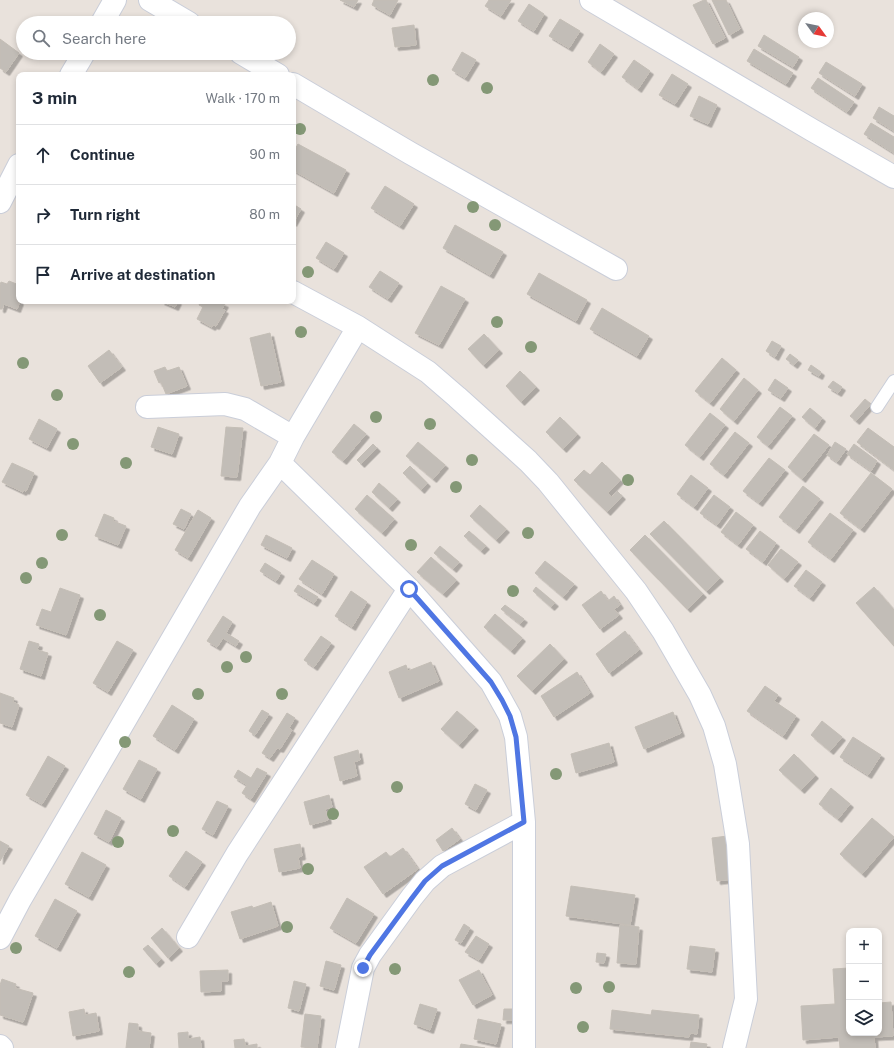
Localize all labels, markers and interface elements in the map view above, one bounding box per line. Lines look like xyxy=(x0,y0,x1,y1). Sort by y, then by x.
north arrow xyxy=(798,12,834,48)
search box xyxy=(16,16,296,60)
icon: search xyxy=(30,27,52,49)
text: Search here xyxy=(62,30,146,47)
text: 3 min xyxy=(32,88,77,108)
text: Walk · 170 m xyxy=(205,91,280,106)
icon: ahead xyxy=(32,144,54,166)
text: Continue xyxy=(70,146,135,163)
text: 90 m xyxy=(250,147,280,162)
icon: right xyxy=(32,204,54,226)
text: Turn right xyxy=(70,206,140,223)
text: 80 m xyxy=(249,207,280,222)
icon: arrive xyxy=(32,264,54,286)
text: Arrive at destination xyxy=(70,266,215,283)
route start xyxy=(400,580,418,598)
map controls xyxy=(846,928,882,1036)
button: + xyxy=(846,928,882,964)
route end xyxy=(354,959,372,977)
button: − xyxy=(846,964,882,1000)
button: layers xyxy=(846,1000,882,1036)

